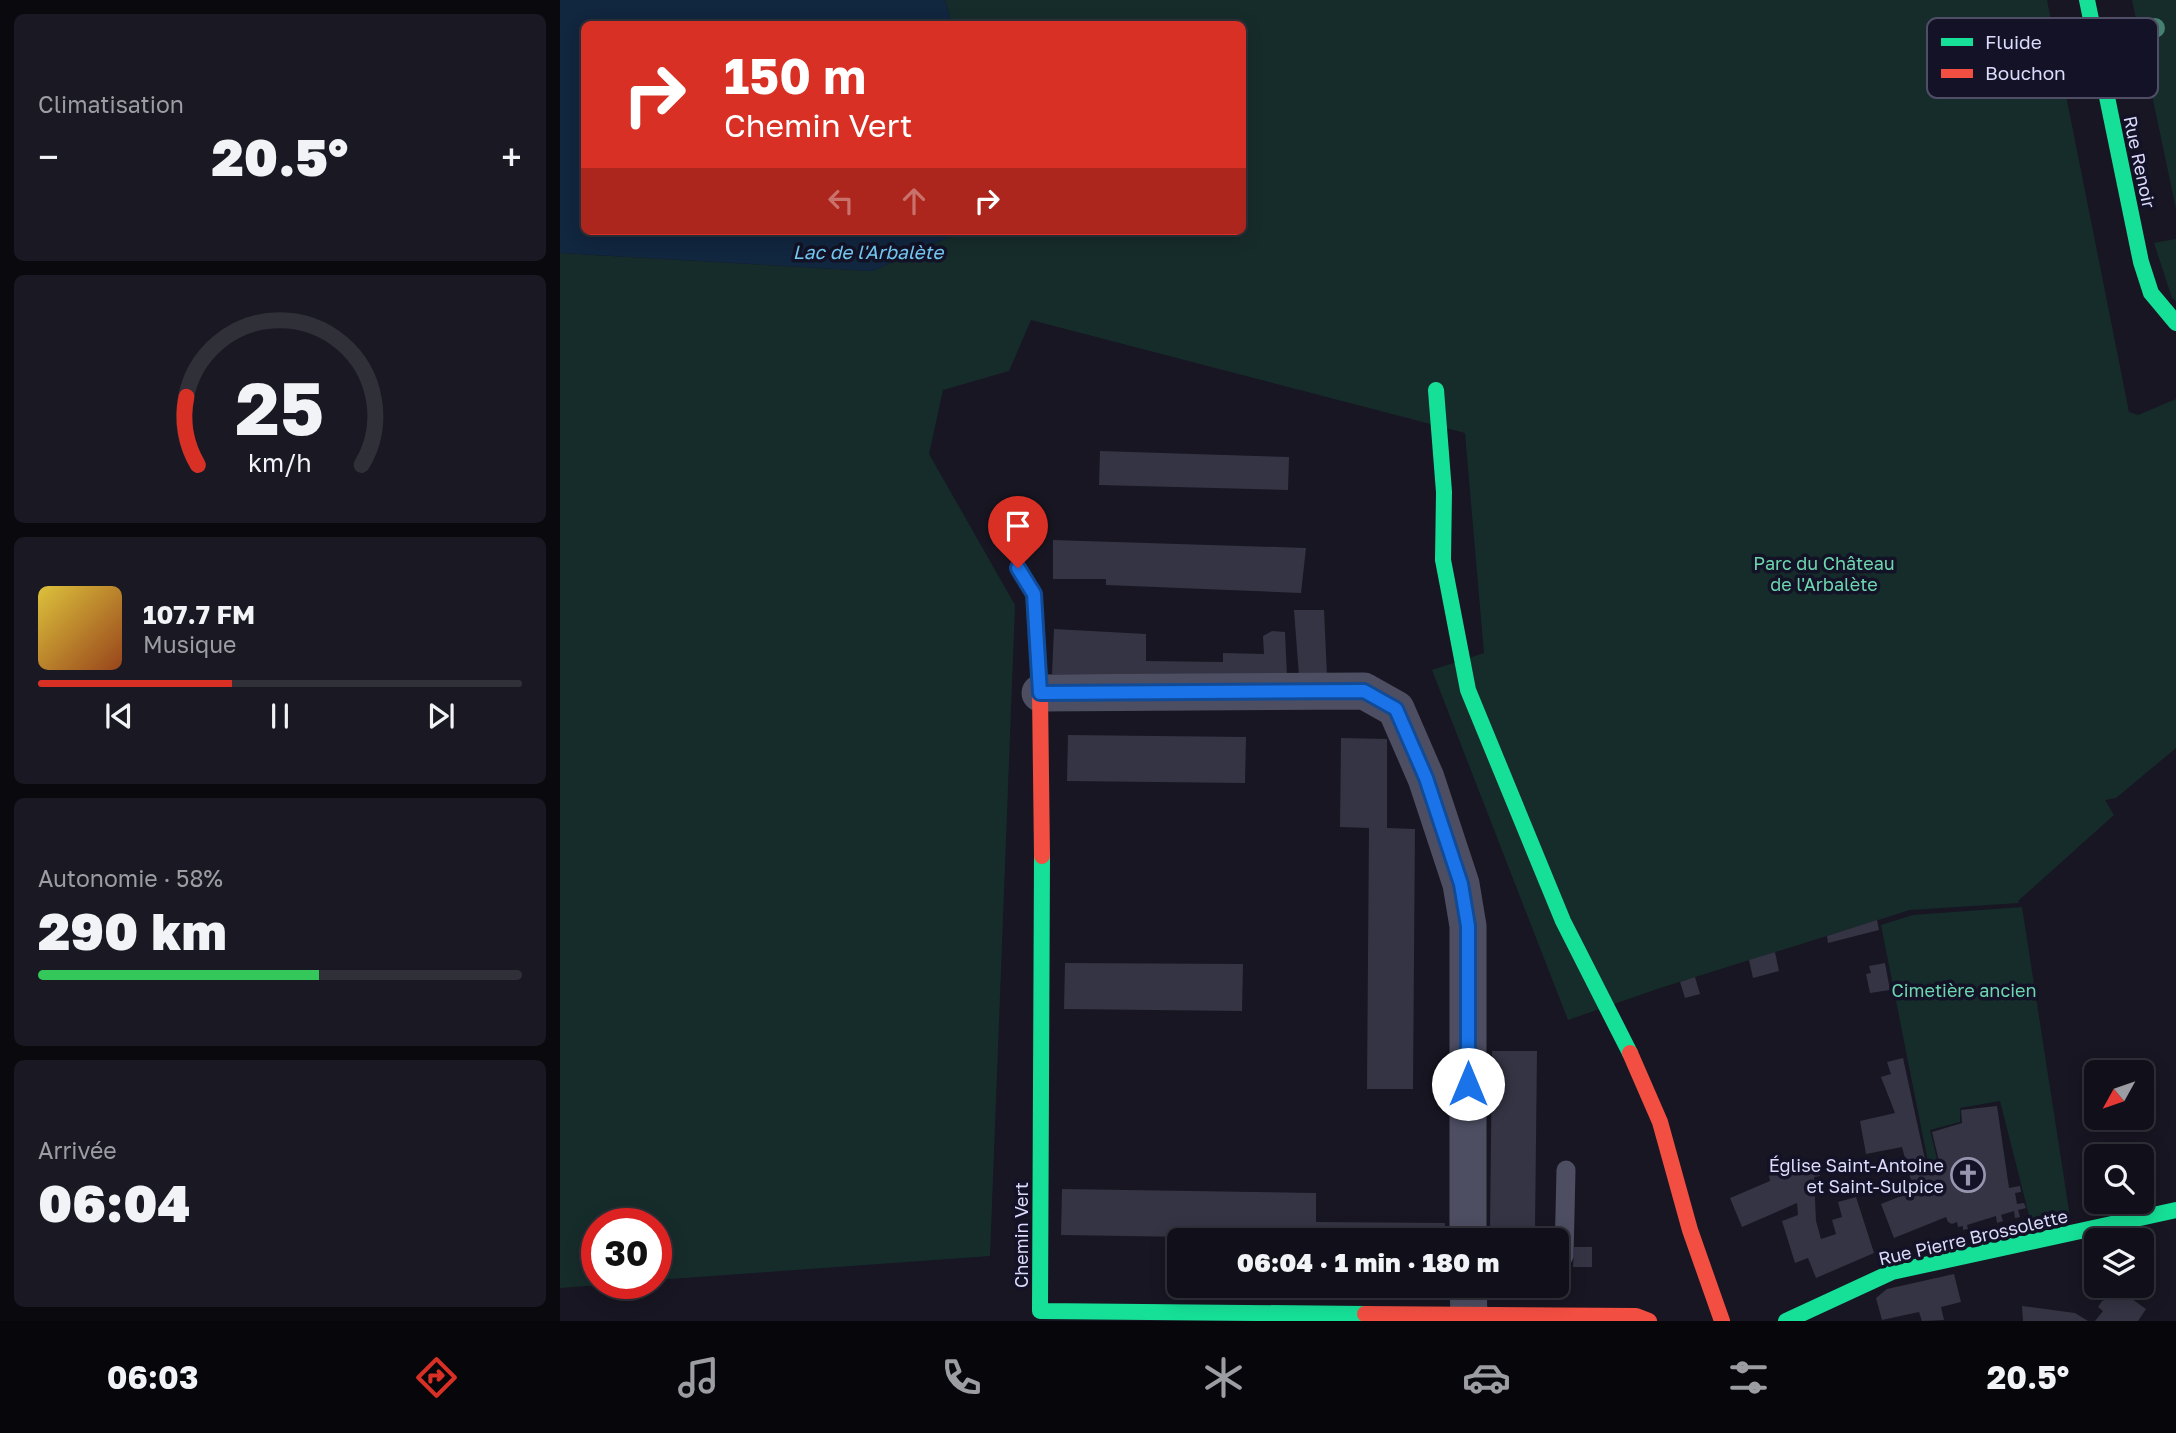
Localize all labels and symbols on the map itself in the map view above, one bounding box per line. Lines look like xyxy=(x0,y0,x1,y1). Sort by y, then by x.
legend xyxy=(1927,18,2158,98)
text: Fluide xyxy=(1985,30,2042,53)
text: Bouchon xyxy=(1985,61,2066,84)
street label: Rue Renoir xyxy=(2119,114,2161,210)
water label: Lac de l'Arbalète xyxy=(793,240,945,263)
pin xyxy=(988,496,1048,568)
park label: Parc du Château de l'Arbalète xyxy=(1753,552,1895,595)
park label: Cimetière ancien xyxy=(1891,979,2037,1001)
position arrow xyxy=(1431,1047,1505,1121)
north arrow xyxy=(2084,1060,2154,1130)
place label: Église Saint-Antoine et Saint-Sulpice xyxy=(1769,1154,1944,1197)
church icon: Église Saint-Antoine et Saint-Sulpice xyxy=(1949,1156,1987,1194)
street label: Chemin Vert xyxy=(1010,1182,1032,1288)
street label: Rue Pierre Brossolette xyxy=(1876,1204,2070,1270)
speed limit sign: 30 xyxy=(581,1208,672,1299)

